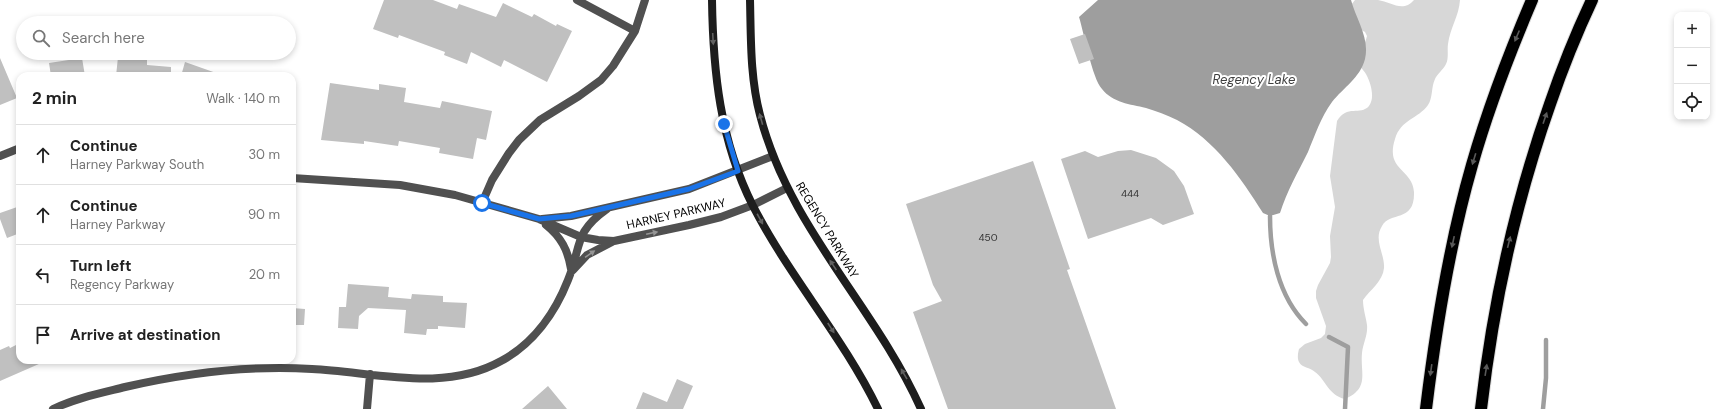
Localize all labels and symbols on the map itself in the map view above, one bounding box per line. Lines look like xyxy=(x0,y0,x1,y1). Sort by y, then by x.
one-way arrow xyxy=(1514,30,1520,41)
one-way arrow xyxy=(709,33,716,45)
water label: Regency Lake xyxy=(1213,71,1295,88)
one-way arrow xyxy=(1543,111,1549,123)
one-way arrow xyxy=(758,113,764,125)
route end xyxy=(715,115,733,133)
one-way arrow xyxy=(1471,153,1477,165)
street label: REGENCY PARKWAY xyxy=(792,179,862,281)
house number: 444 xyxy=(1121,187,1139,200)
route start xyxy=(473,194,491,212)
street label: HARNEY PARKWAY xyxy=(625,195,727,233)
one-way arrow xyxy=(757,213,764,225)
one-way arrow xyxy=(646,229,658,235)
house number: 450 xyxy=(978,231,998,244)
one-way arrow xyxy=(1450,235,1456,248)
one-way arrow xyxy=(1506,236,1512,248)
one-way arrow xyxy=(585,250,596,258)
one-way arrow xyxy=(829,260,837,270)
one-way arrow xyxy=(827,322,834,334)
one-way arrow xyxy=(1428,363,1434,376)
one-way arrow xyxy=(1483,364,1489,376)
one-way arrow xyxy=(900,368,907,380)

